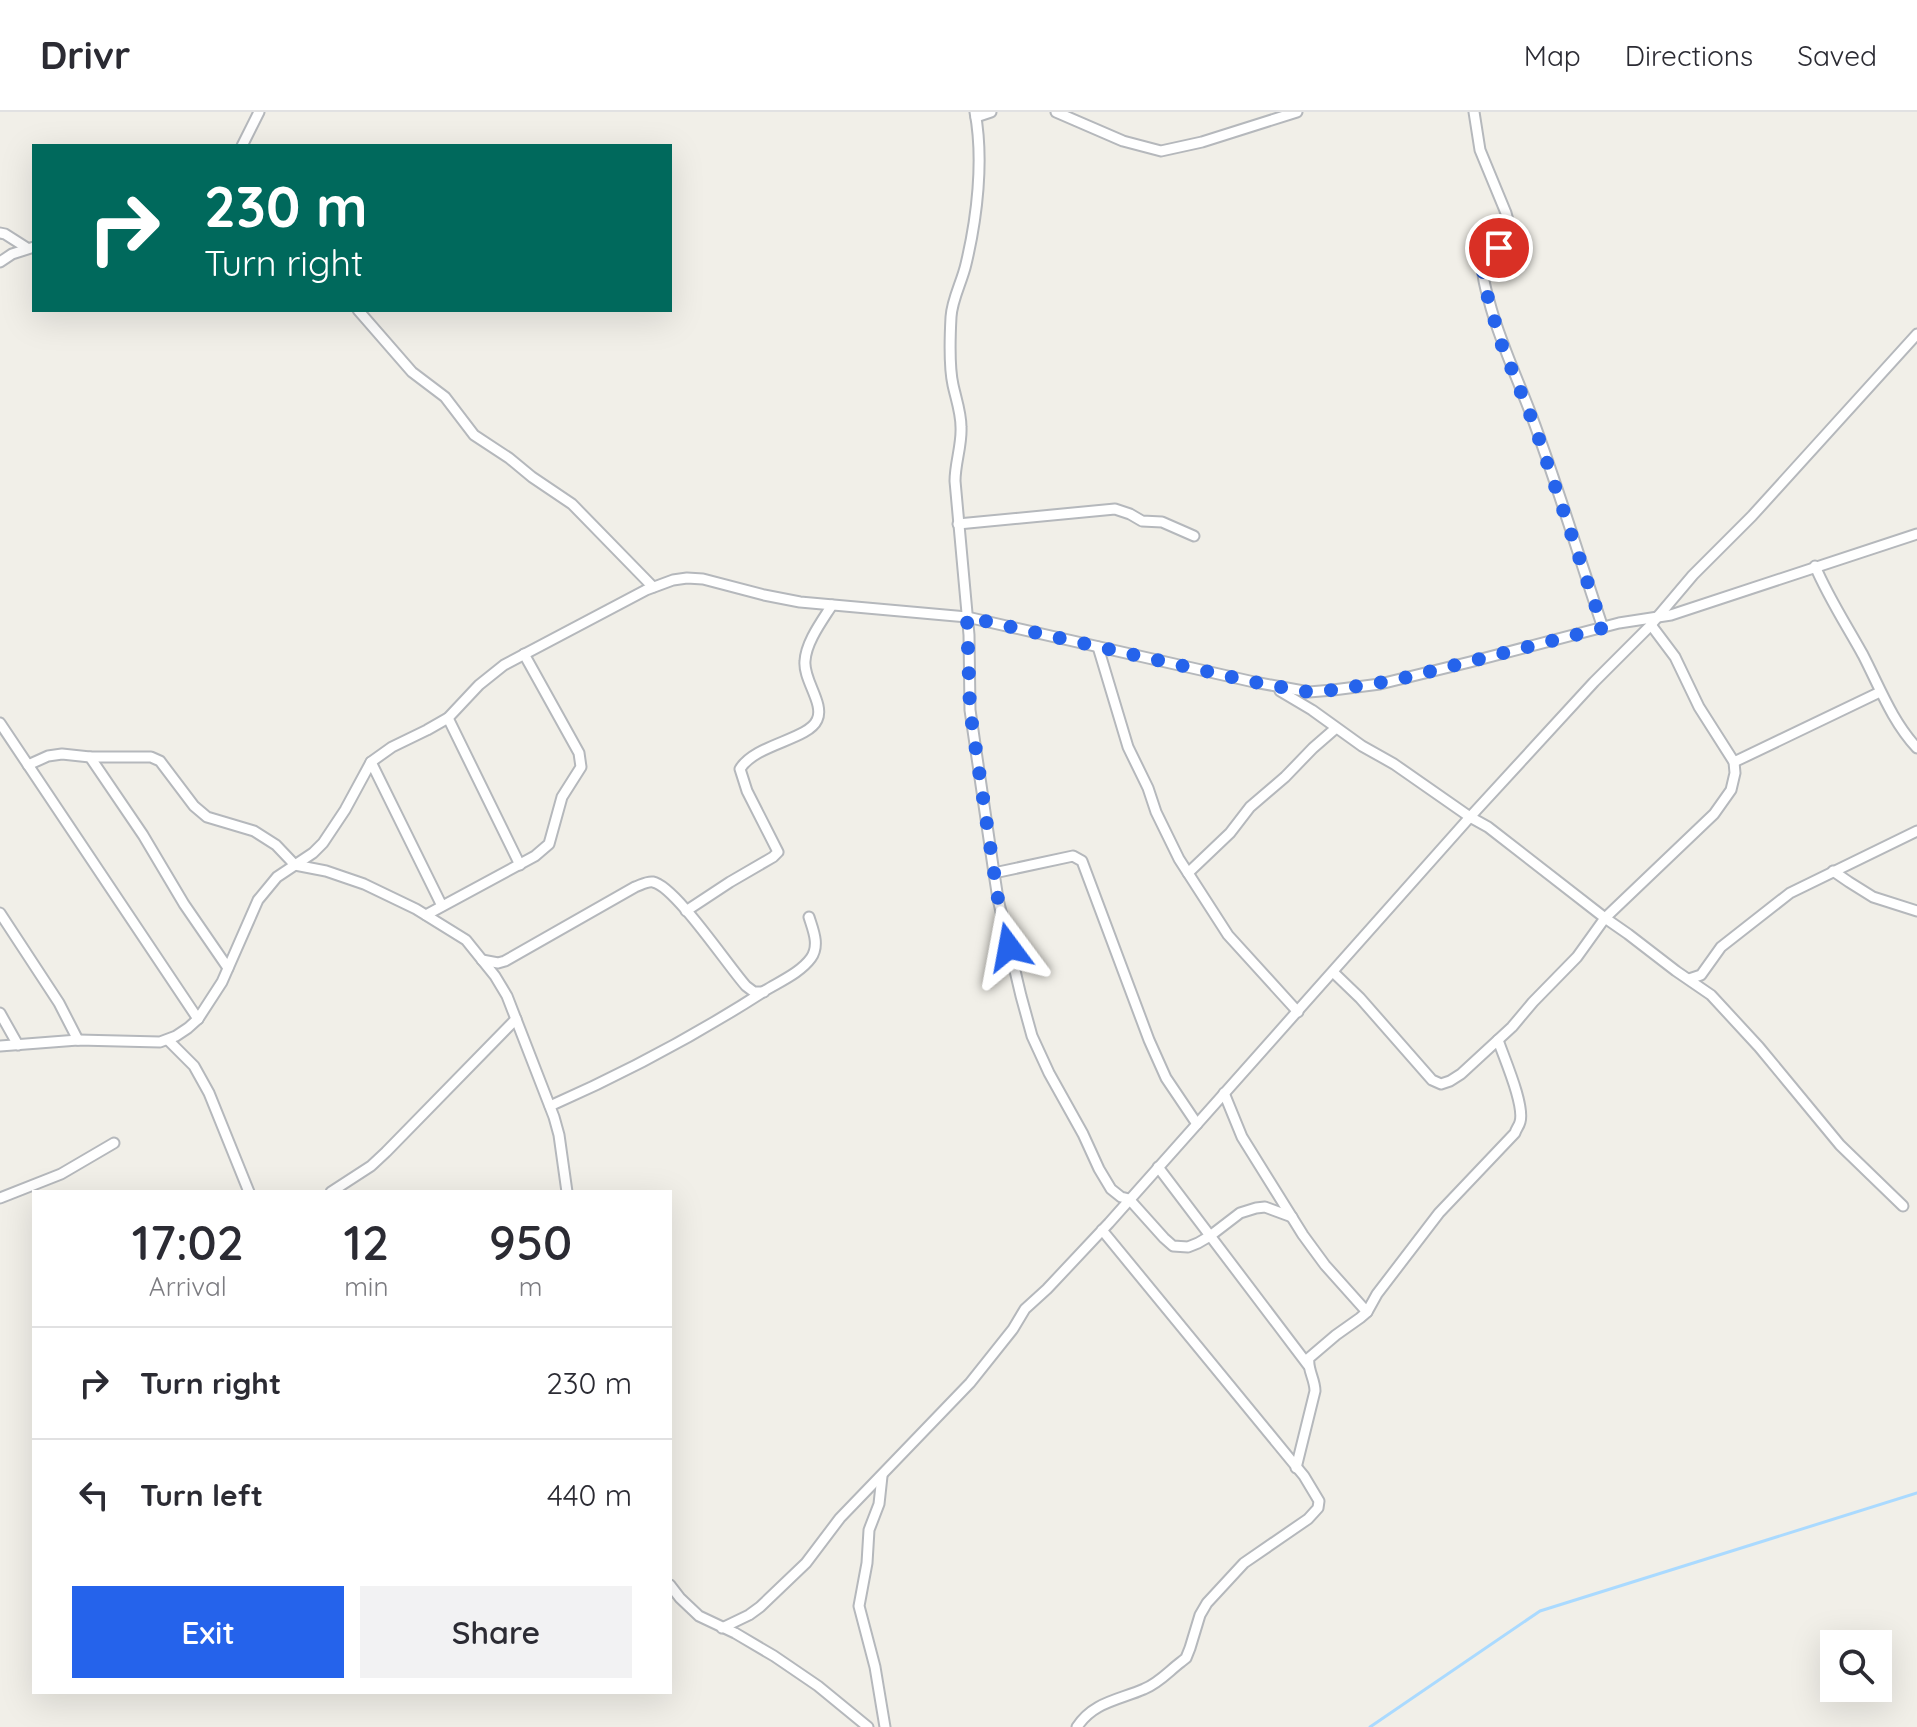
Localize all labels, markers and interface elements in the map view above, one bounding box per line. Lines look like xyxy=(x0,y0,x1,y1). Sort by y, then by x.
text: Drivr xyxy=(40,31,130,79)
text: Map xyxy=(1524,38,1581,73)
text: Directions xyxy=(1625,38,1753,73)
text: Saved xyxy=(1797,38,1877,73)
text: 230 m xyxy=(204,171,368,241)
icon: right xyxy=(72,176,176,280)
pin xyxy=(1465,214,1533,282)
icon: arrive xyxy=(1477,226,1521,270)
text: Turn right xyxy=(204,240,363,285)
position arrow xyxy=(967,905,1051,989)
text: 17:02 xyxy=(132,1212,244,1272)
text: 12 xyxy=(344,1212,389,1272)
text: 950 xyxy=(489,1212,572,1272)
text: Arrival xyxy=(149,1270,227,1303)
text: min xyxy=(344,1270,388,1303)
text: m xyxy=(519,1270,542,1303)
icon: right xyxy=(72,1361,116,1405)
text: Turn right xyxy=(140,1364,281,1402)
text: 230 m xyxy=(546,1364,632,1402)
icon: left xyxy=(72,1473,116,1517)
text: Turn left xyxy=(140,1476,263,1514)
text: 440 m xyxy=(547,1476,632,1514)
button: Exit xyxy=(72,1586,344,1678)
button: Share xyxy=(360,1586,632,1678)
map controls xyxy=(1820,1630,1892,1702)
button: search xyxy=(1820,1630,1892,1702)

